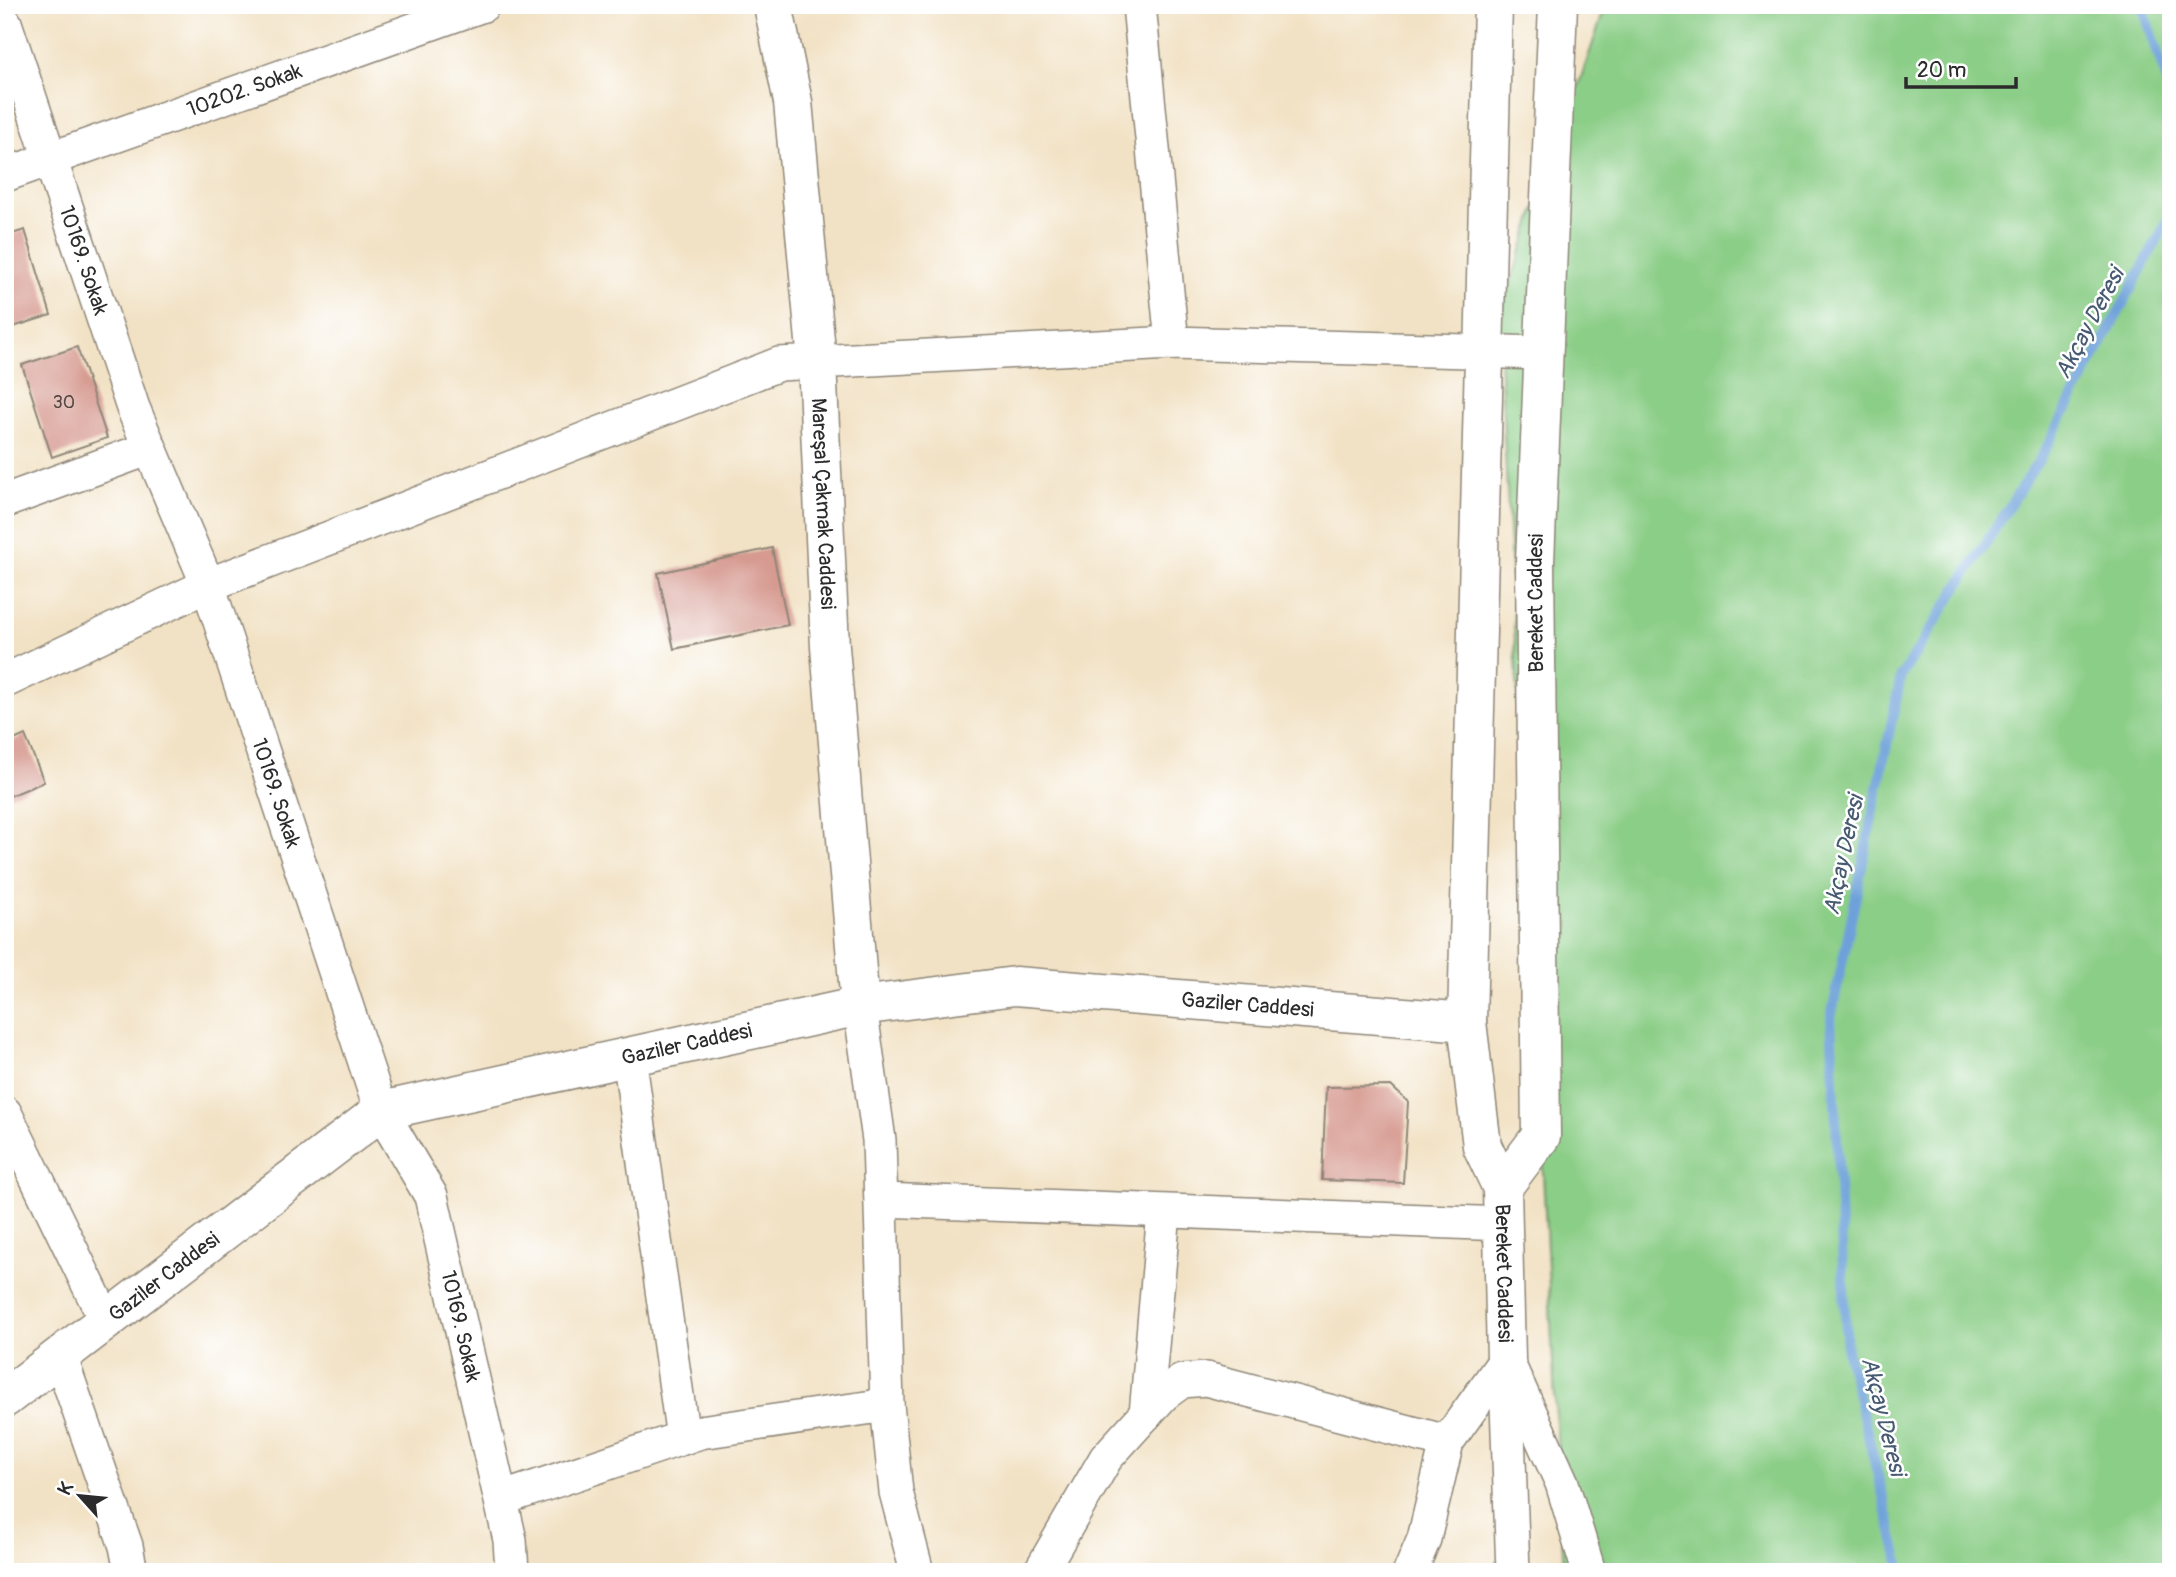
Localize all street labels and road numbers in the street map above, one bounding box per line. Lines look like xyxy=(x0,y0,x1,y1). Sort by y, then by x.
street label: 10202. Sokak xyxy=(183,57,306,123)
street label: 10169. Sokak xyxy=(53,202,114,319)
street label: Mareşal Çakmak Caddesi xyxy=(805,397,841,610)
street label: Bereket Caddesi xyxy=(1522,533,1550,673)
street label: 10169. Sokak xyxy=(245,735,307,852)
street label: Gaziler Caddesi xyxy=(1180,986,1315,1024)
street label: Gaziler Caddesi xyxy=(619,1017,755,1072)
street label: Bereket Caddesi xyxy=(1488,1203,1519,1343)
street label: Gaziler Caddesi xyxy=(103,1226,225,1328)
street label: 10169. Sokak xyxy=(435,1268,486,1385)

